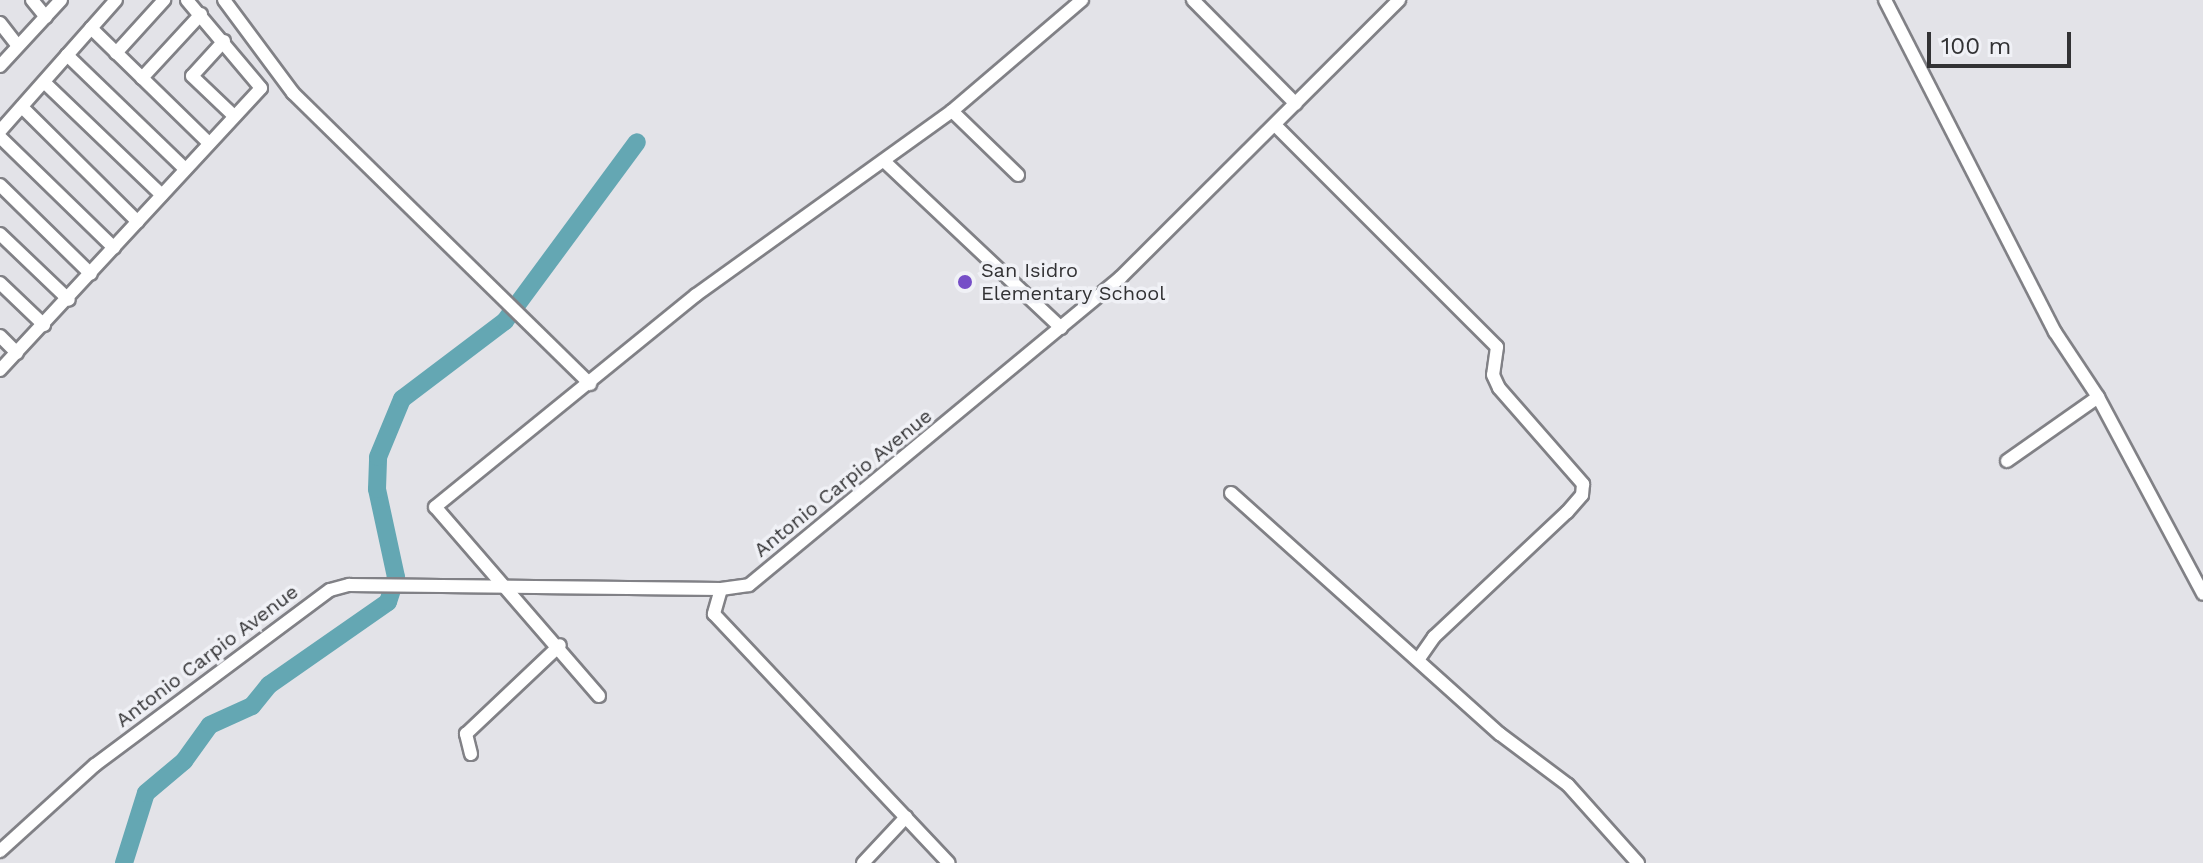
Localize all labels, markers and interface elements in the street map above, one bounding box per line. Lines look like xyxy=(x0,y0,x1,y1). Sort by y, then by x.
scale bar xyxy=(1931,16,2075,66)
text: 100 m xyxy=(1941,32,2011,60)
place label: San Isidro Elementary School xyxy=(981,258,1166,305)
marker: San Isidro Elementary School xyxy=(956,273,974,291)
street label: Antonio Carpio Avenue xyxy=(749,404,937,562)
street label: Antonio Carpio Avenue xyxy=(111,579,303,733)

